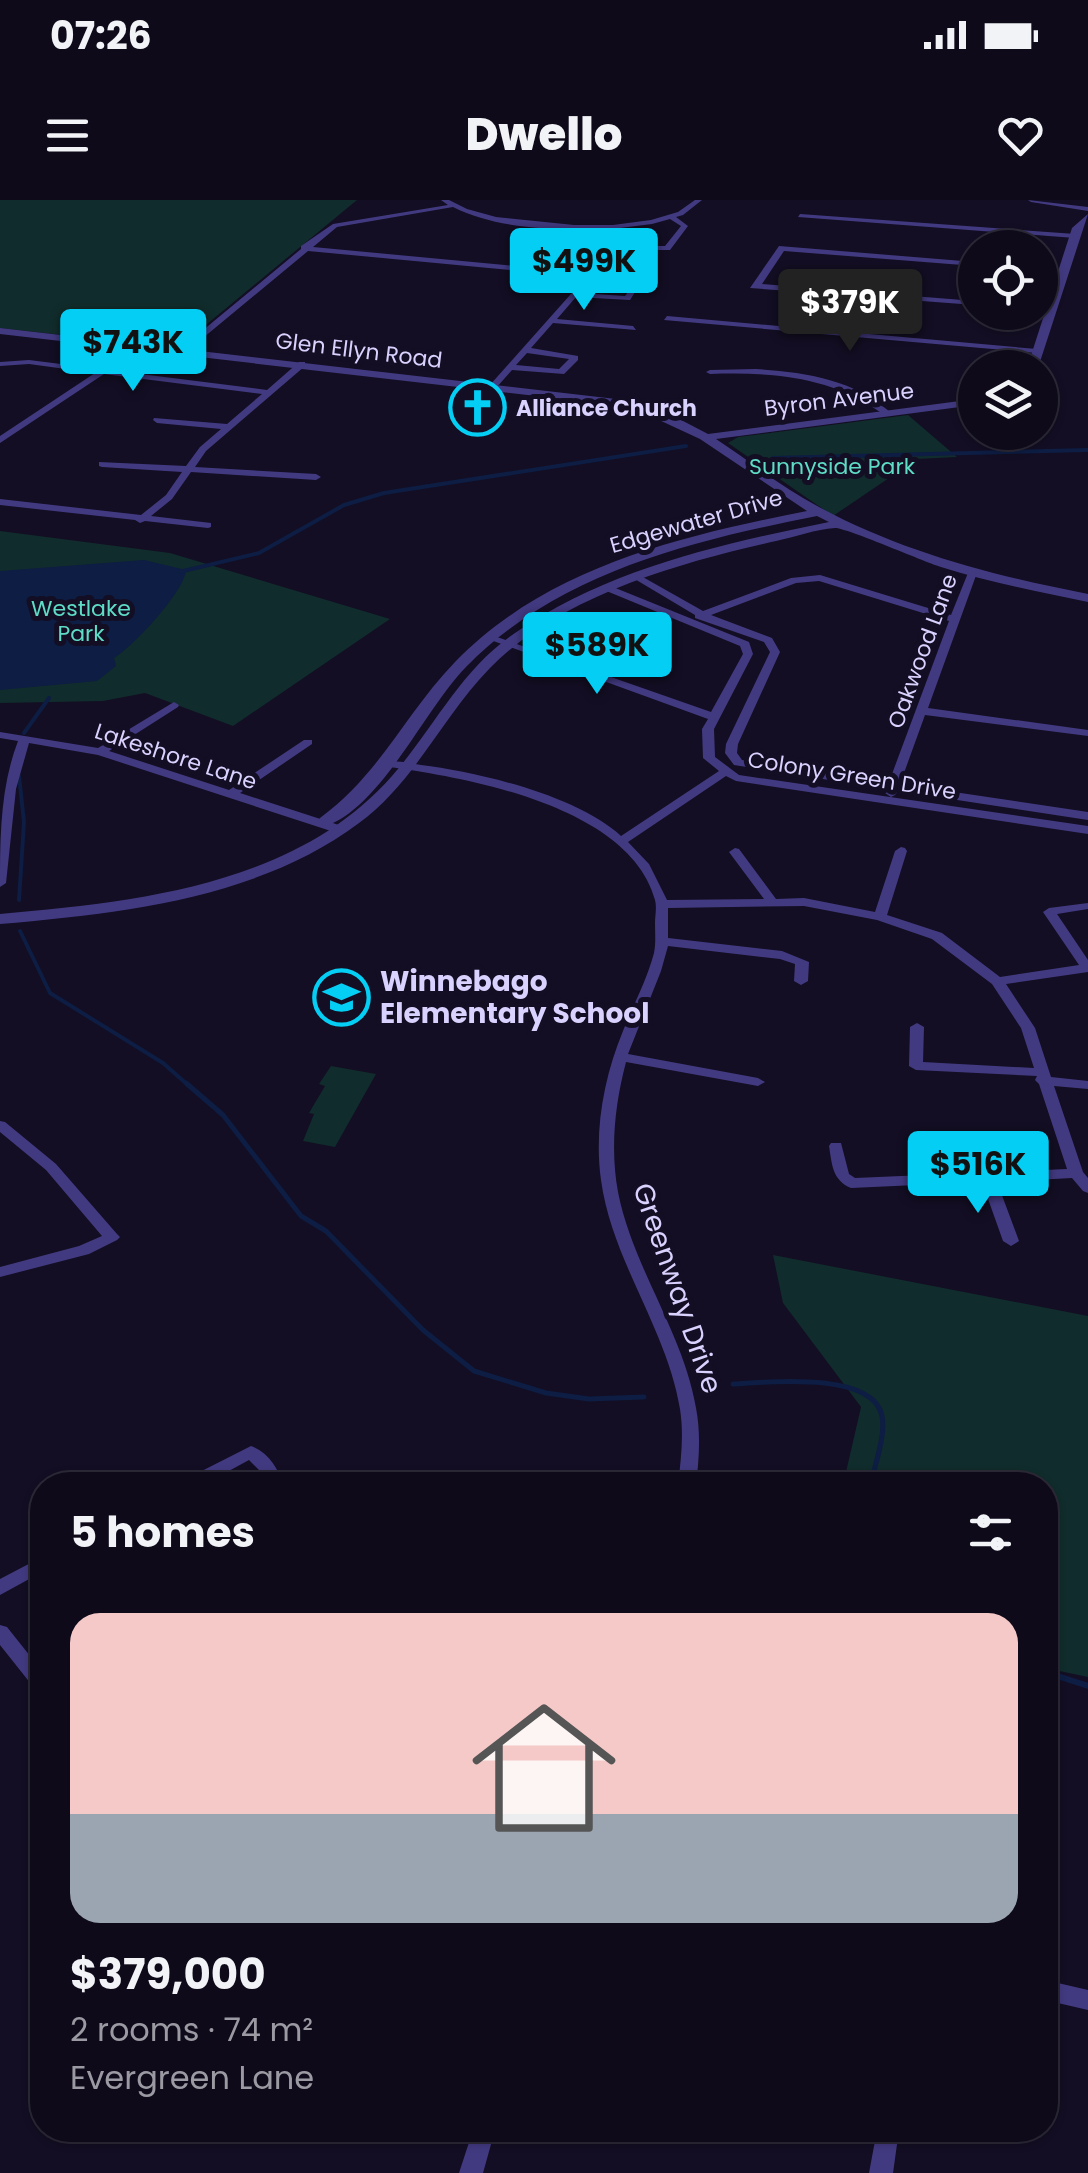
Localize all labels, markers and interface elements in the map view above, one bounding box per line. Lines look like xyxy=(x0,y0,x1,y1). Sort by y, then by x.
text: 07:26 xyxy=(50,9,152,62)
text: Dwello xyxy=(466,103,622,166)
icon: menu xyxy=(40,108,95,163)
icon: heart xyxy=(993,108,1048,163)
pin: $499K xyxy=(514,228,654,313)
map controls xyxy=(958,230,1058,450)
button: locate xyxy=(958,230,1058,330)
text: $499K xyxy=(532,238,636,283)
pin: $379K xyxy=(780,269,920,354)
text: $379K xyxy=(800,279,900,324)
pin: $743K xyxy=(63,309,203,394)
text: $743K xyxy=(82,319,184,364)
street label: Glen Ellyn Road xyxy=(274,325,444,376)
button: layers xyxy=(958,350,1058,450)
street label: Byron Avenue xyxy=(762,375,916,424)
church icon: Alliance Church xyxy=(447,378,507,438)
place label: Alliance Church xyxy=(516,393,697,424)
park label: Sunnyside Park xyxy=(749,451,916,482)
street label: Edgewater Drive xyxy=(606,482,786,561)
street label: Oakwood Lane xyxy=(880,569,965,733)
park label: Westlake Park xyxy=(31,593,131,649)
pin: $589K xyxy=(527,612,667,697)
text: $589K xyxy=(545,622,649,667)
street label: Lakeshore Lane xyxy=(91,716,261,797)
street label: Colony Green Drive xyxy=(745,744,958,807)
place label: Winnebago Elementary School xyxy=(380,962,649,1033)
school or university icon: Winnebago Elementary School xyxy=(311,967,371,1027)
pin: $516K xyxy=(908,1131,1048,1216)
text: $516K xyxy=(930,1141,1026,1186)
street label: Greenway Drive xyxy=(623,1178,732,1399)
text: 5 homes xyxy=(70,1503,255,1562)
icon: filters xyxy=(963,1505,1018,1560)
icon: home xyxy=(454,1678,634,1858)
text: $379,000 xyxy=(70,1945,266,2004)
text: 2 rooms · 74 m² xyxy=(70,2007,313,2052)
text: Evergreen Lane xyxy=(70,2055,314,2100)

